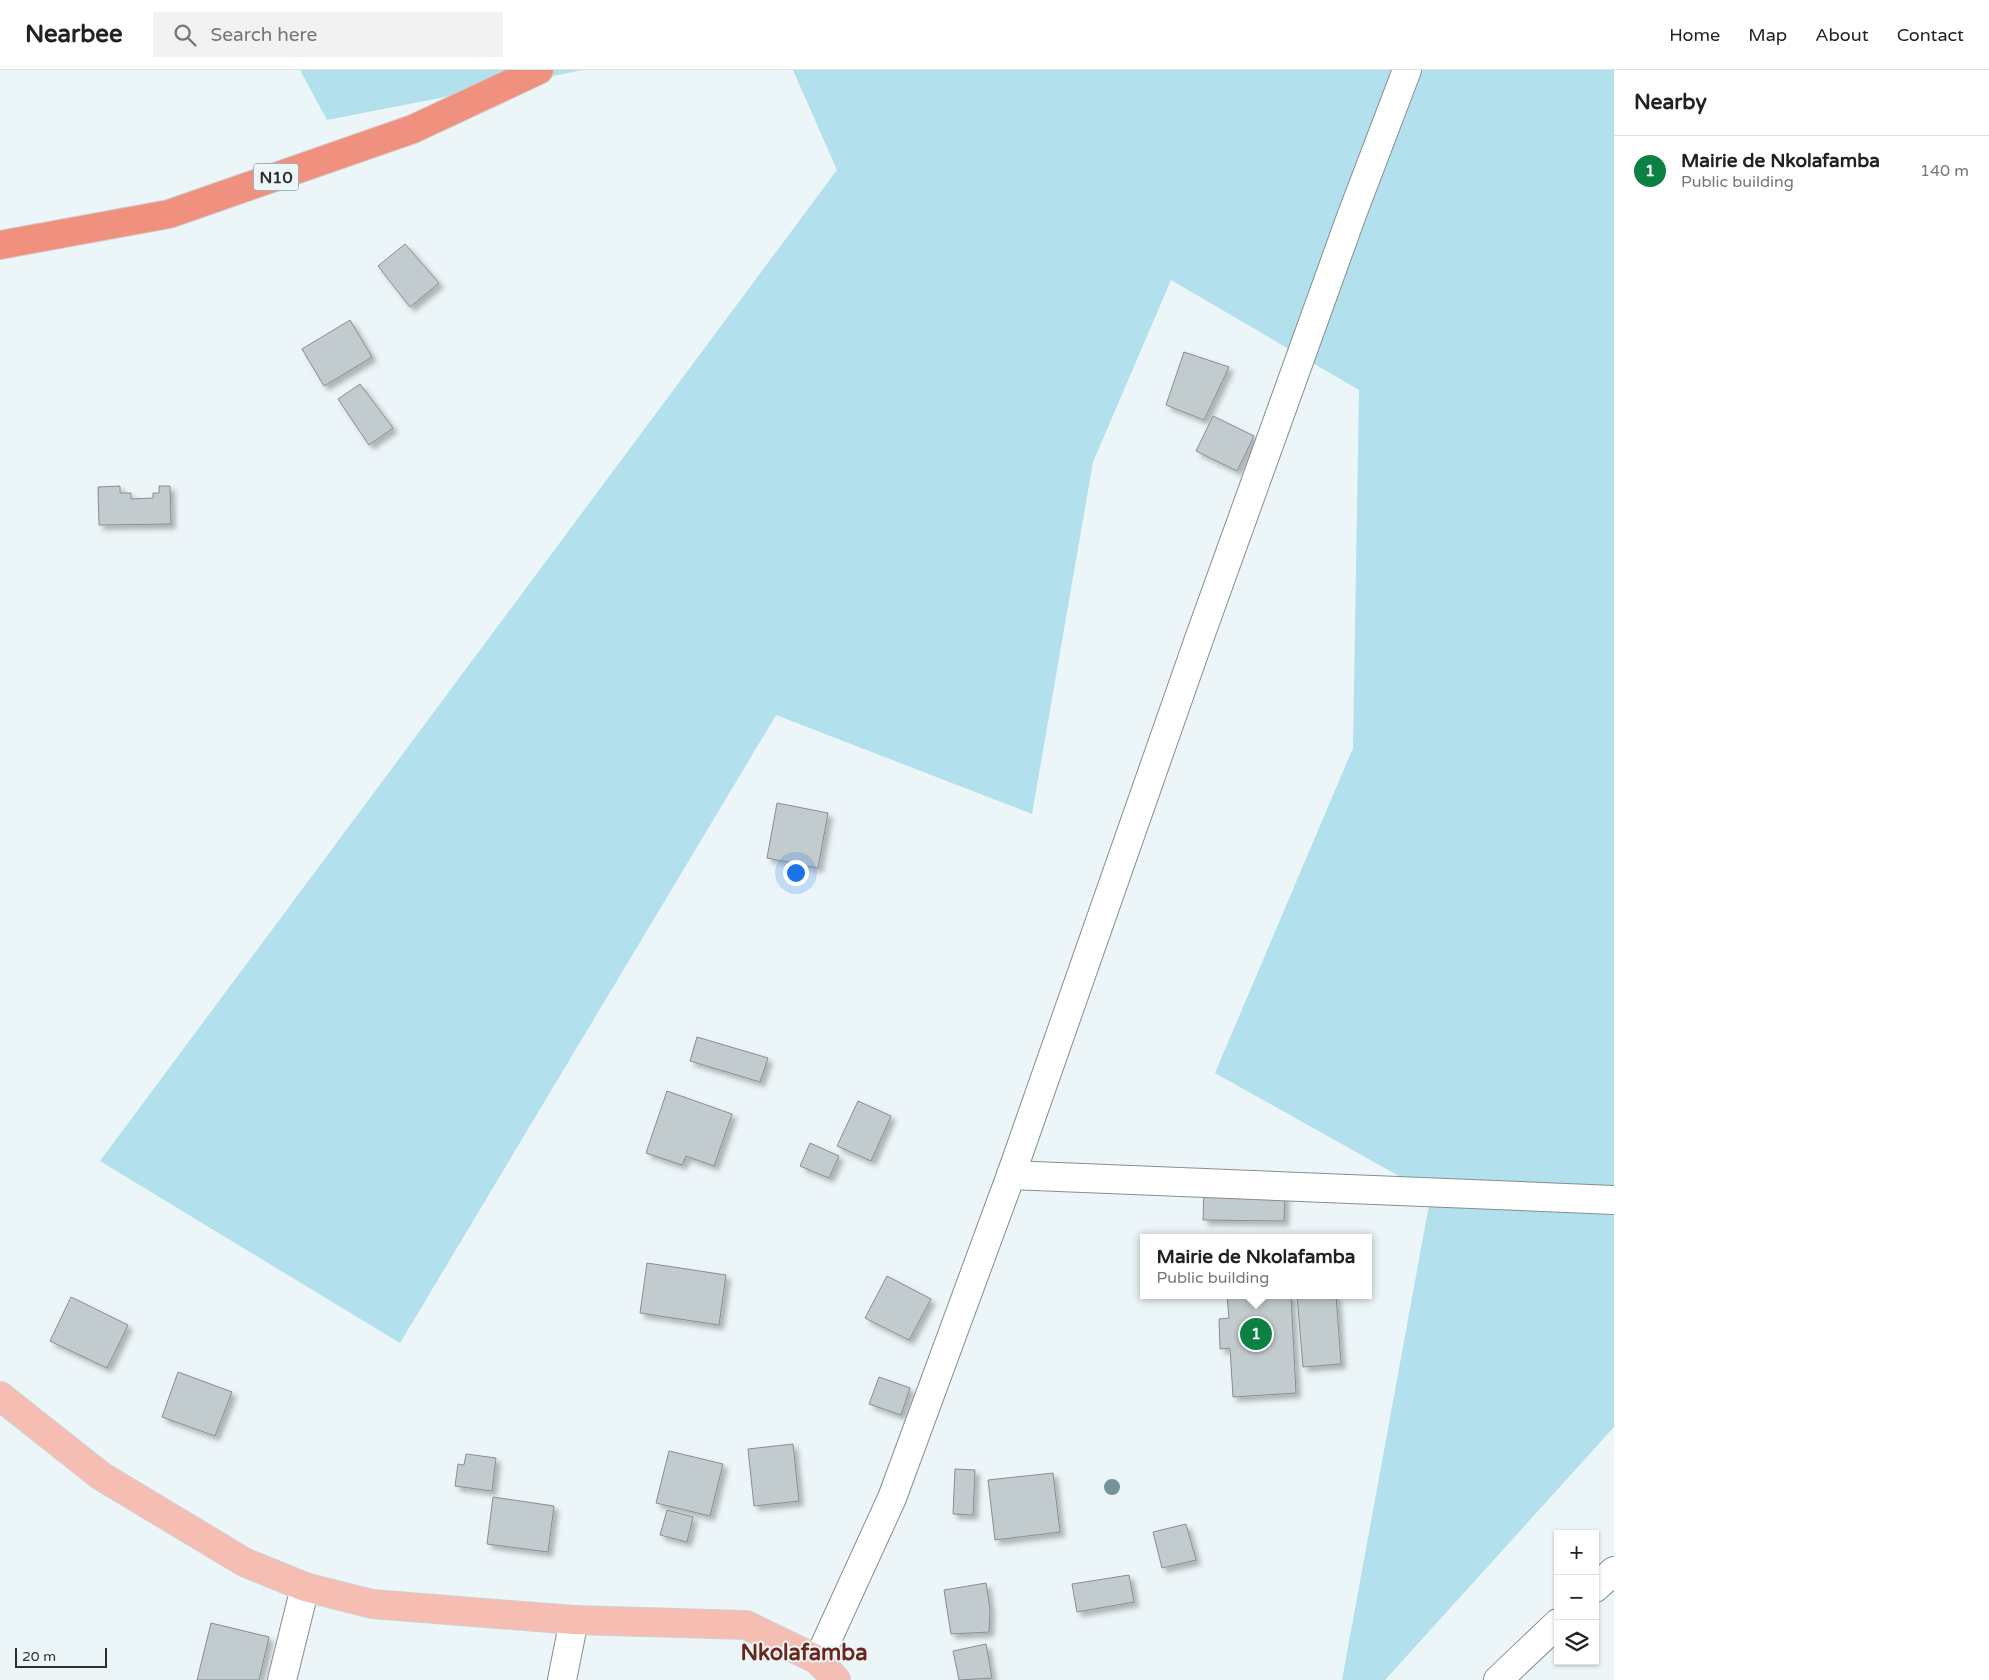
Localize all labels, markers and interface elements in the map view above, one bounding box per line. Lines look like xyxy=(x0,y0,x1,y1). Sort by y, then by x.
search box xyxy=(153,12,503,57)
text: Nearbee xyxy=(25,20,123,49)
icon: search xyxy=(171,21,199,49)
text: Search here xyxy=(211,24,317,46)
text: Home xyxy=(1669,24,1720,46)
text: Map xyxy=(1748,24,1787,46)
text: About xyxy=(1815,24,1869,46)
text: Contact xyxy=(1897,24,1964,46)
text: Nearby xyxy=(1634,90,1707,115)
text: Mairie de Nkolafamba xyxy=(1681,150,1880,172)
text: 1 xyxy=(1645,161,1655,181)
text: 140 m xyxy=(1920,161,1969,181)
road number: N10 xyxy=(254,164,298,190)
text: Public building xyxy=(1681,172,1794,192)
your location xyxy=(783,860,809,886)
popup xyxy=(1140,1234,1372,1299)
text: Mairie de Nkolafamba xyxy=(1157,1246,1355,1268)
text: Public building xyxy=(1157,1268,1269,1288)
pin: 1 xyxy=(1240,1315,1272,1353)
map controls xyxy=(1554,1530,1599,1665)
button: + xyxy=(1554,1530,1599,1575)
button: − xyxy=(1554,1575,1599,1620)
button: layers xyxy=(1554,1620,1599,1665)
district label: Nkolafamba xyxy=(740,1640,868,1666)
scale bar xyxy=(15,1645,108,1668)
text: 20 m xyxy=(22,1648,56,1665)

